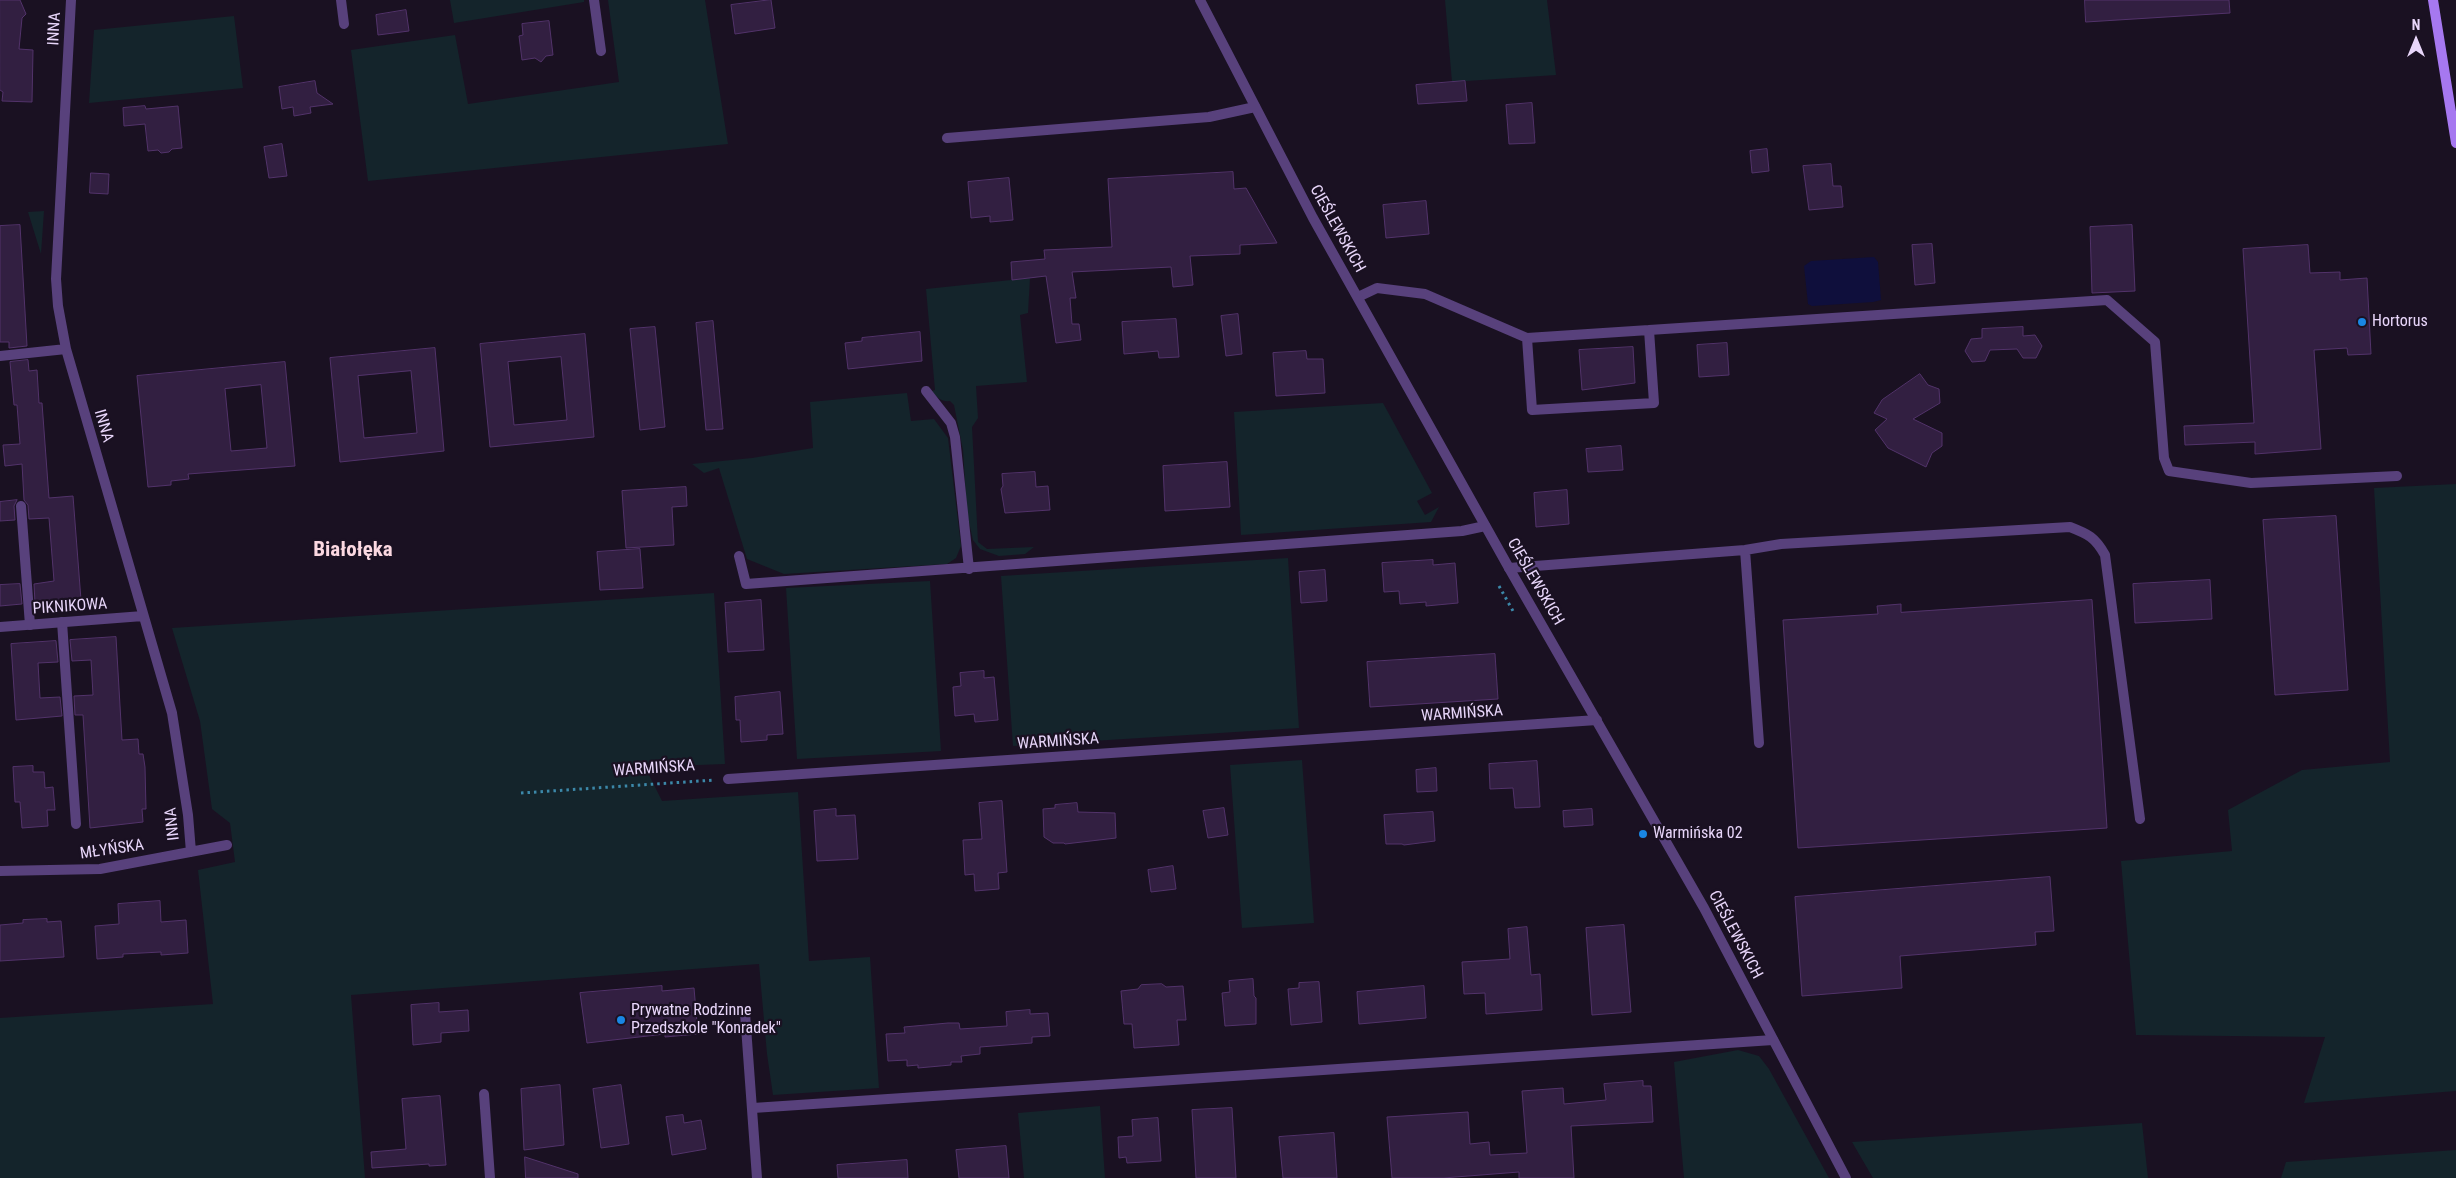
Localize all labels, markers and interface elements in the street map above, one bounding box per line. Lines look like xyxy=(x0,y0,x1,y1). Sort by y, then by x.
street label: INNA xyxy=(45,12,65,46)
north arrow xyxy=(2391,15,2441,65)
text: N xyxy=(2412,17,2420,33)
street label: CIEŚLEWSKICH xyxy=(1305,182,1369,276)
place label: Hortorus xyxy=(2372,312,2428,332)
marker: Hortorus xyxy=(2356,316,2368,328)
street label: INNA xyxy=(89,407,117,445)
street label: CIEŚLEWSKICH xyxy=(1502,535,1568,629)
district label: Białołęka xyxy=(313,538,393,564)
street label: PIKNIKOWA xyxy=(32,595,108,619)
street label: WARMIŃSKA xyxy=(1421,702,1503,726)
street label: WARMIŃSKA xyxy=(1017,730,1099,754)
street label: WARMIŃSKA xyxy=(613,757,695,781)
street label: INNA xyxy=(162,806,184,842)
place label: Warmińska 02 xyxy=(1653,824,1743,844)
marker: Warmińska 02 xyxy=(1637,828,1649,840)
street label: MŁYŃSKA xyxy=(79,836,145,864)
street label: CIEŚLEWSKICH xyxy=(1704,888,1766,982)
place label: Prywatne Rodzinne Przedszkole "Konradek" xyxy=(631,1001,781,1039)
marker: Prywatne Rodzinne Przedszkole "Konradek" xyxy=(615,1014,627,1026)

